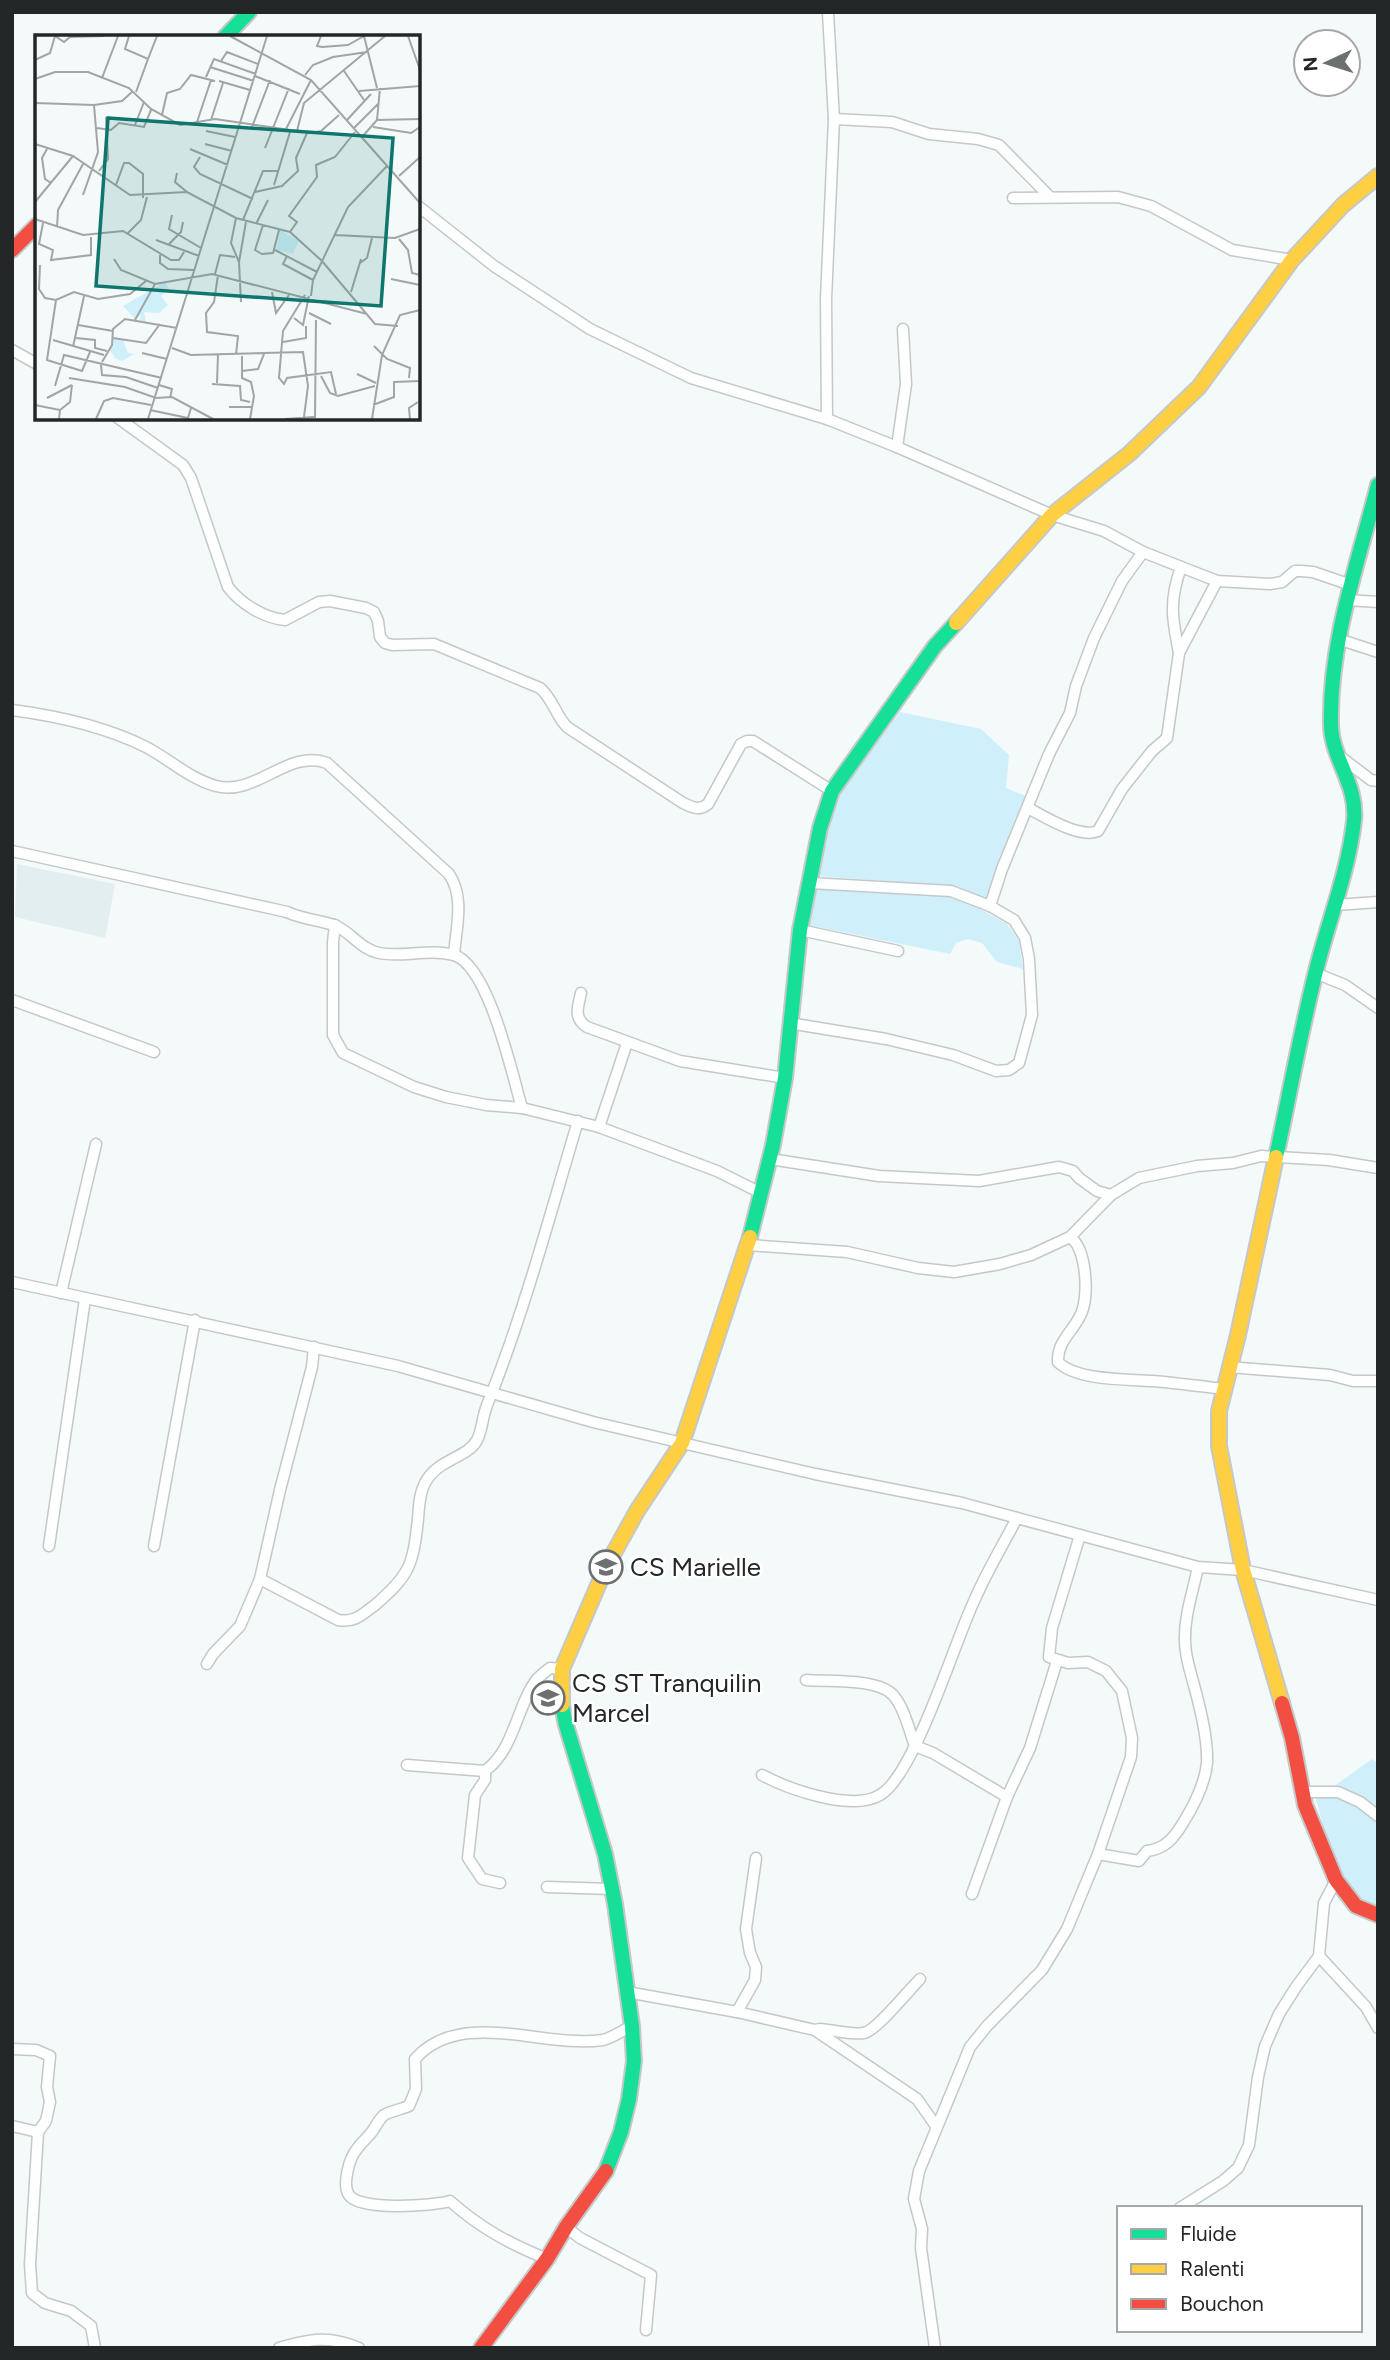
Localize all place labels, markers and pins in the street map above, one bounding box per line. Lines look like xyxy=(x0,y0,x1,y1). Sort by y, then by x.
school or university icon: CS Marielle xyxy=(587,1548,625,1586)
place label: CS Marielle xyxy=(630,1551,761,1583)
place label: CS ST Tranquilin Marcel xyxy=(572,1667,761,1729)
school or university icon: CS ST Tranquilin Marcel xyxy=(529,1679,567,1717)

